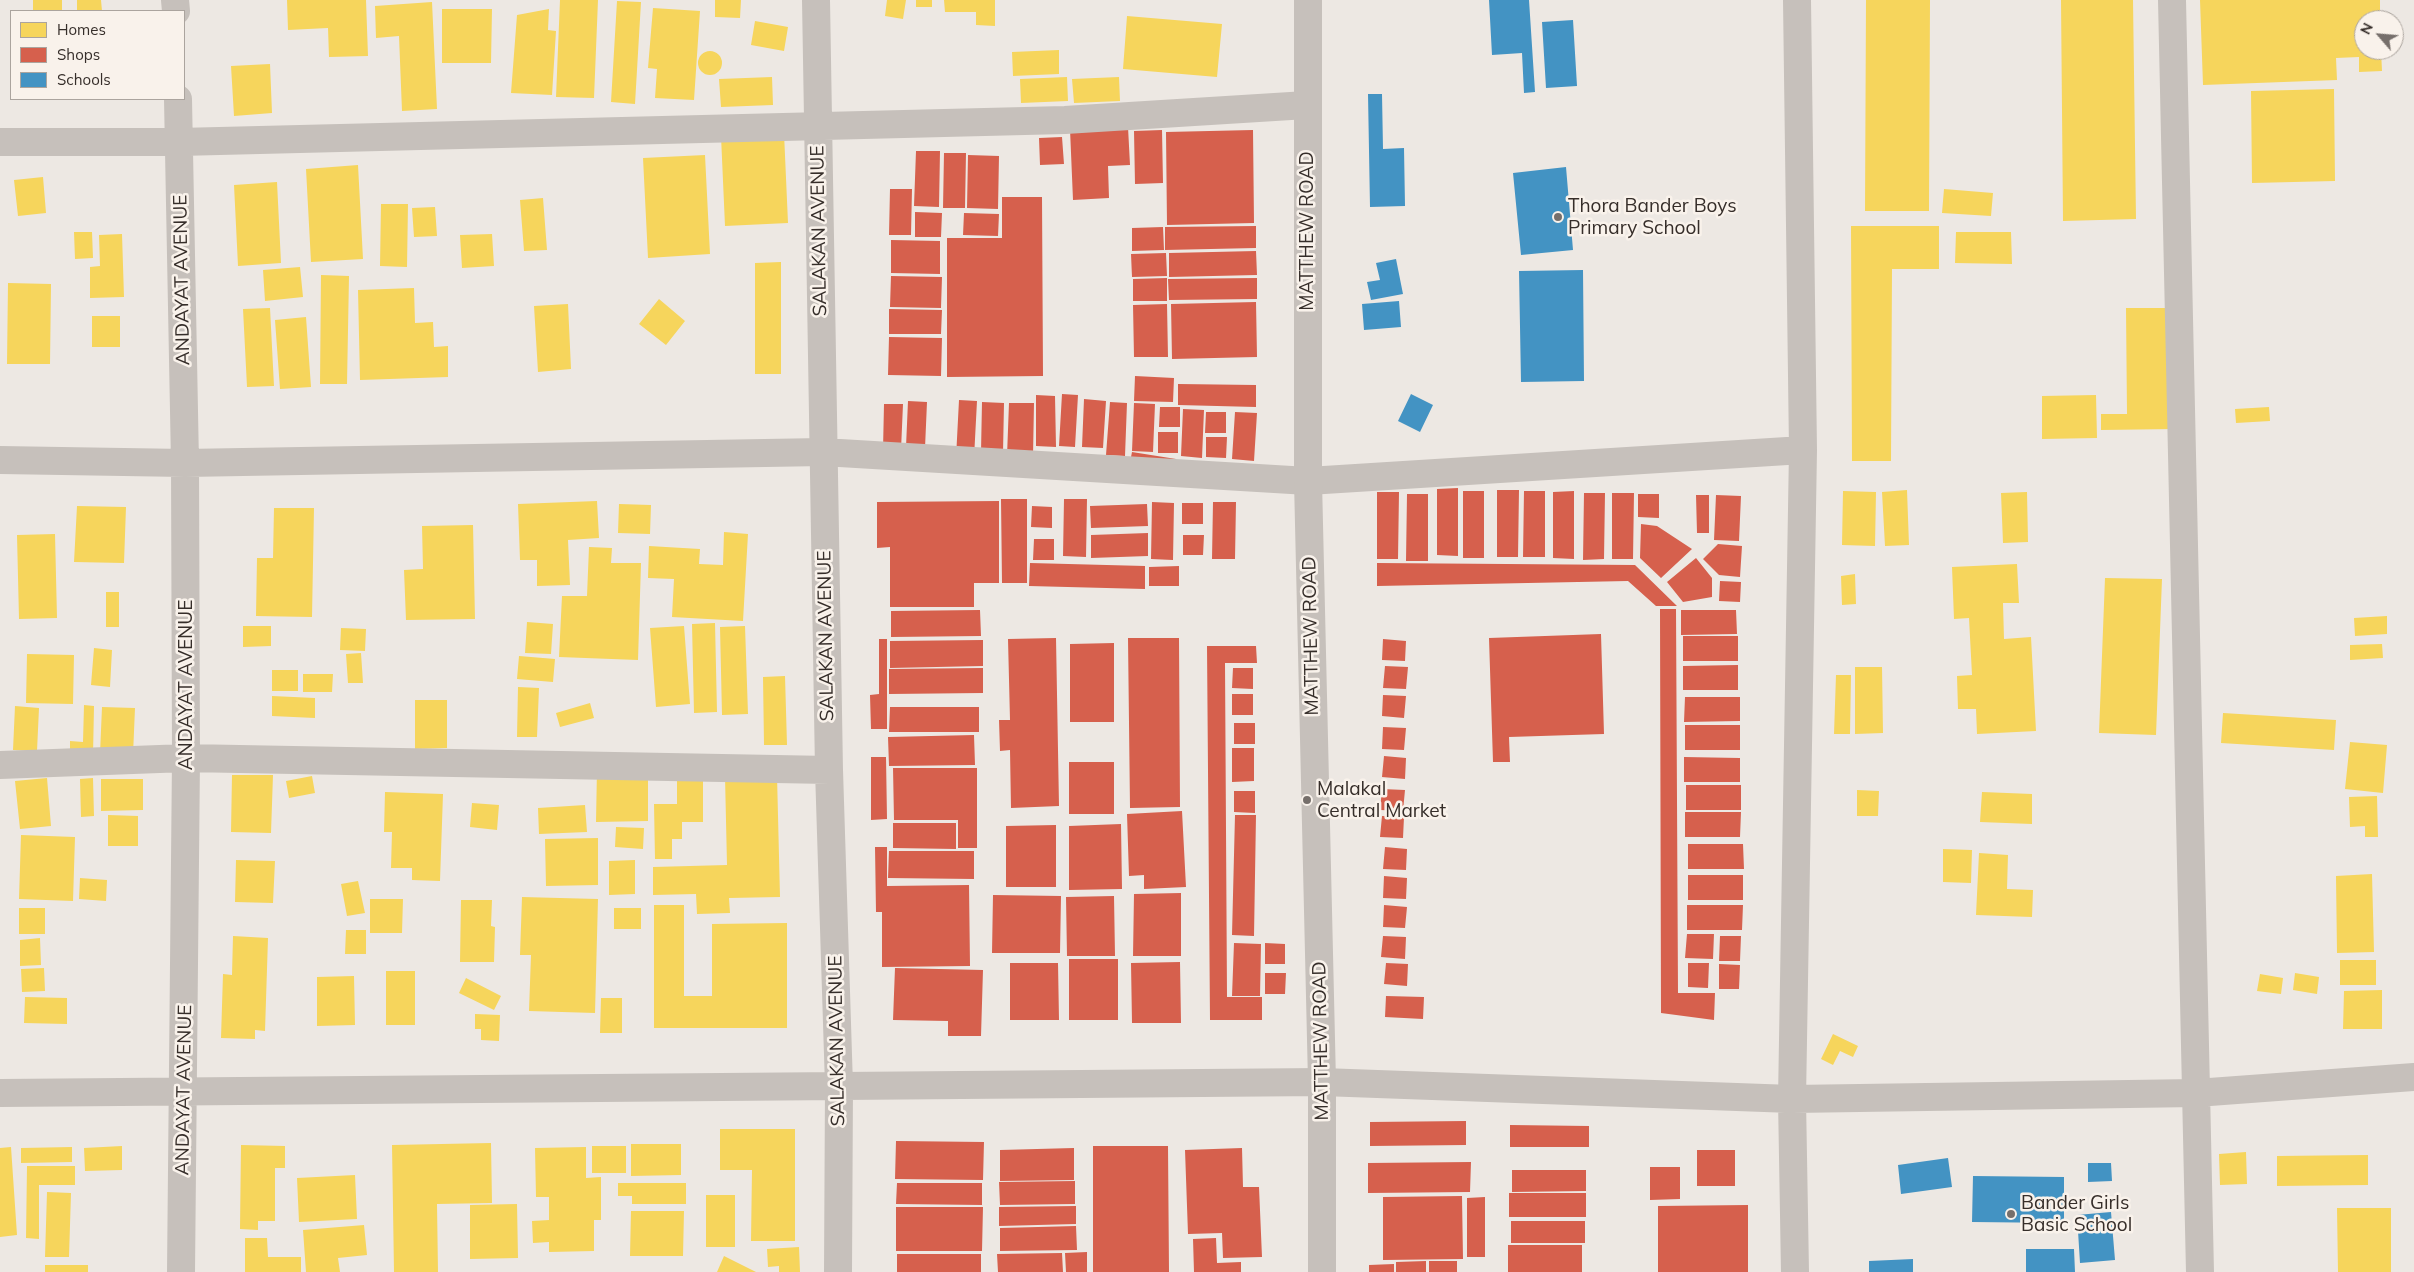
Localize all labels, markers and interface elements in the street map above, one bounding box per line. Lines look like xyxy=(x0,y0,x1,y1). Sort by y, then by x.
legend xyxy=(10,10,185,100)
north arrow xyxy=(2354,10,2404,60)
text: Homes xyxy=(57,20,106,39)
text: N xyxy=(2356,20,2377,37)
text: Shops xyxy=(57,45,100,64)
text: Schools xyxy=(57,70,111,89)
street label: SALAKAN AVENUE xyxy=(806,145,832,317)
street label: MATTHEW ROAD xyxy=(1296,151,1318,311)
street label: ANDAYAT AVENUE xyxy=(169,194,195,366)
place label: Thora Bander Boys Primary School xyxy=(1568,195,1737,239)
marker: Thora Bander Boys Primary School xyxy=(1552,211,1564,223)
street label: SALAKAN AVENUE xyxy=(813,550,839,722)
street label: MATTHEW ROAD xyxy=(1298,556,1324,716)
street label: ANDAYAT AVENUE xyxy=(175,600,197,770)
place label: Malakal Central Market xyxy=(1317,778,1446,822)
marker: Malakal Central Market xyxy=(1301,794,1313,806)
street label: SALAKAN AVENUE xyxy=(824,955,850,1127)
street label: MATTHEW ROAD xyxy=(1308,961,1334,1121)
street label: ANDAYAT AVENUE xyxy=(171,1004,197,1176)
place label: Bander Girls Basic School xyxy=(2021,1192,2132,1236)
marker: Bander Girls Basic School xyxy=(2005,1208,2017,1220)

